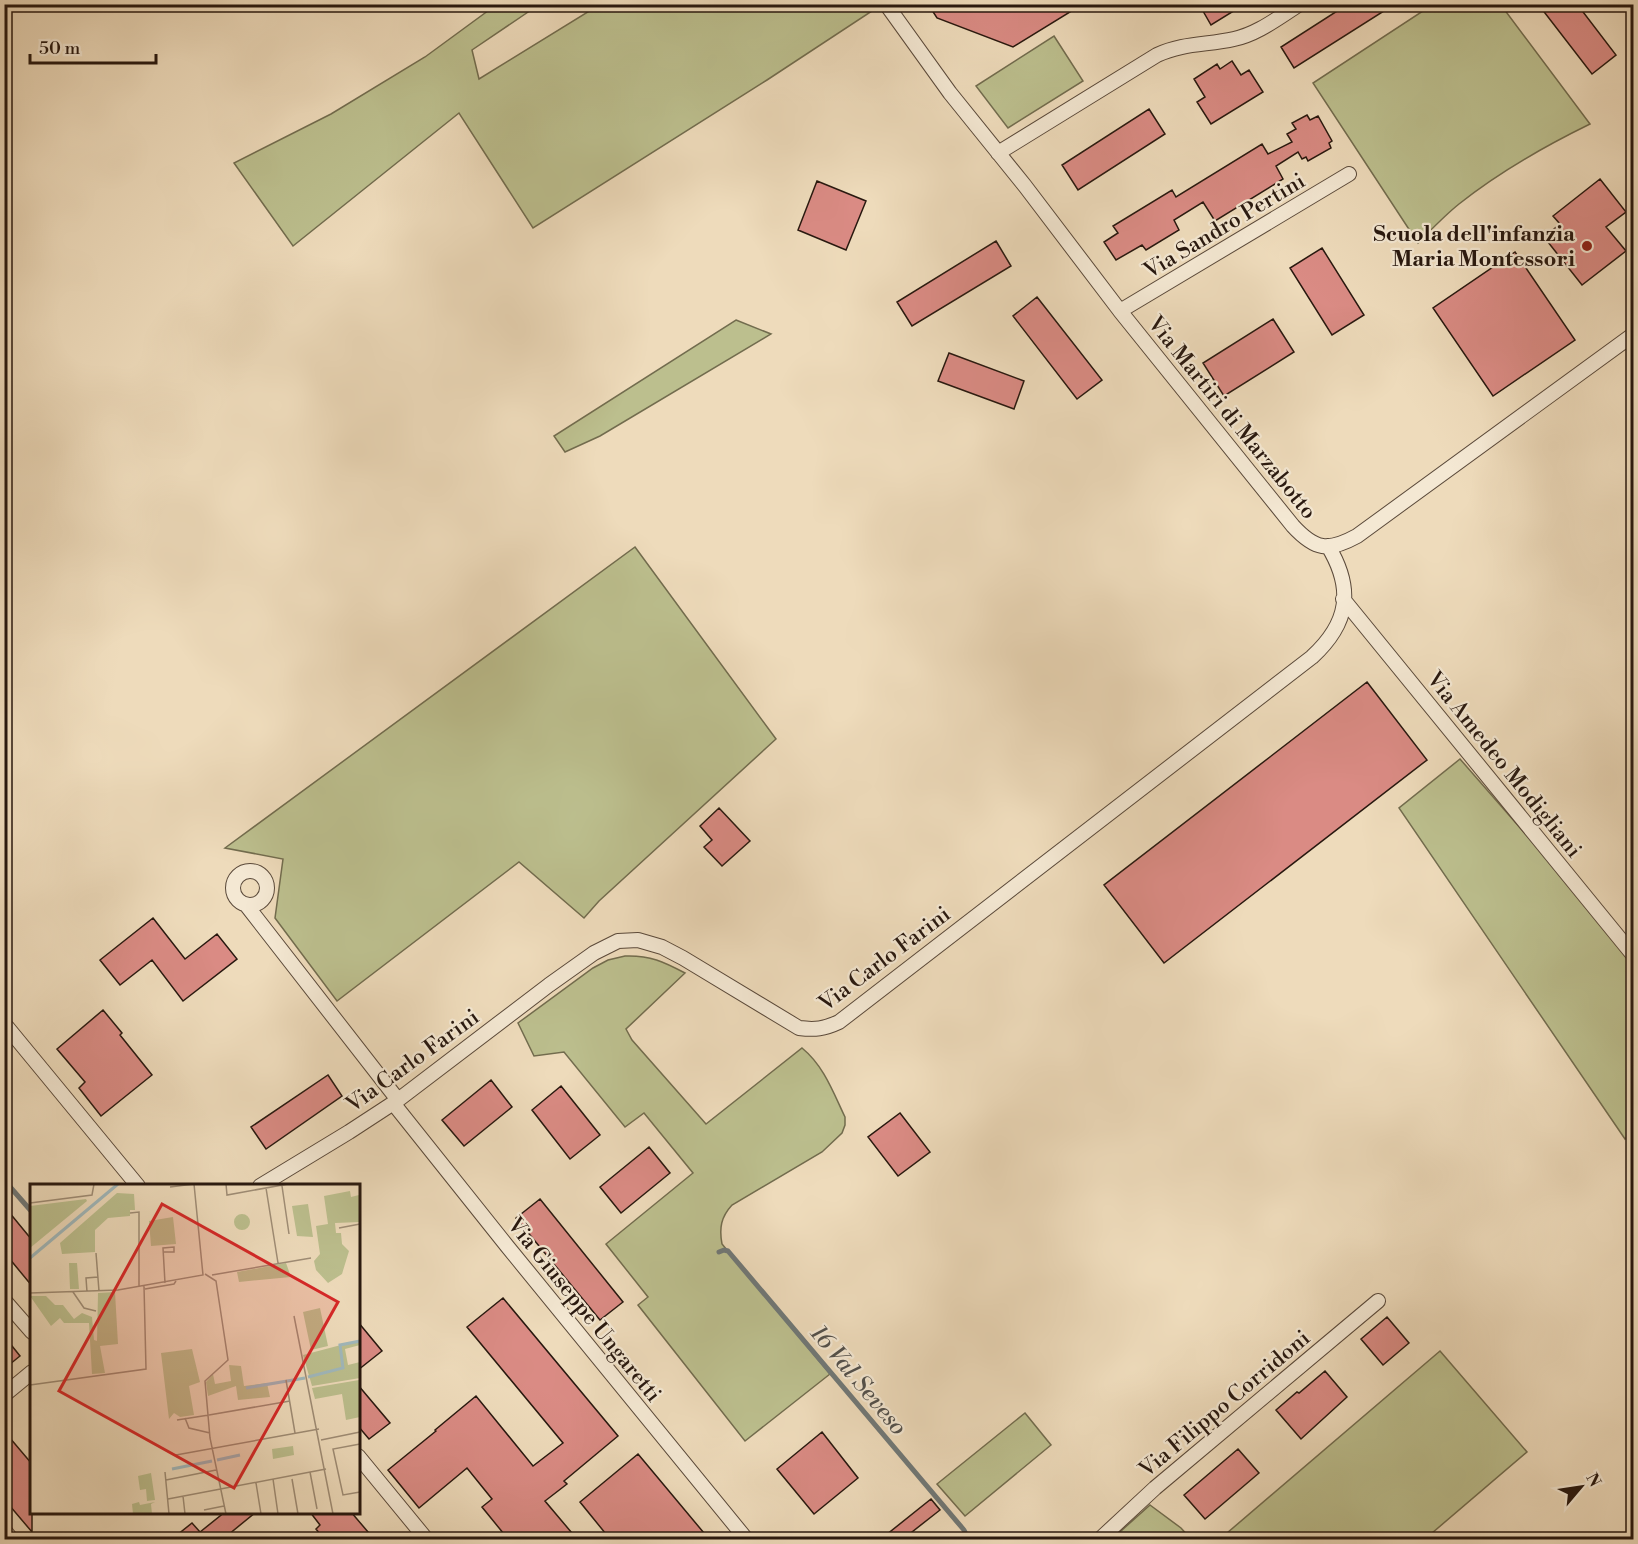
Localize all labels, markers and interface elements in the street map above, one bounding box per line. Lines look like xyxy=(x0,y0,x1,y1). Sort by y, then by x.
scale bar xyxy=(30,27,156,65)
text: 50 m xyxy=(39,37,81,60)
street label: Via Sandro Pertini xyxy=(1138,168,1310,286)
place label: Scuola dell'infanzia Maria Montessori xyxy=(1373,221,1576,273)
marker: Scuola dell'infanzia Maria Montessori xyxy=(1580,239,1594,253)
street label: Via Martiri di Marzabotto xyxy=(1141,310,1322,525)
street label: Via Amedeo Modigliani xyxy=(1420,666,1587,863)
street label: Via Carlo Farini xyxy=(813,901,956,1018)
street label: Via Carlo Farini xyxy=(340,1004,485,1119)
inset map xyxy=(30,1184,360,1514)
street label: Via Giuseppe Ungaretti xyxy=(500,1211,667,1408)
water label: 16 Val Seveso xyxy=(803,1319,913,1442)
street label: Via Filippo Corridoni xyxy=(1133,1325,1316,1484)
north arrow xyxy=(1551,1457,1611,1517)
text: N xyxy=(1581,1470,1605,1491)

